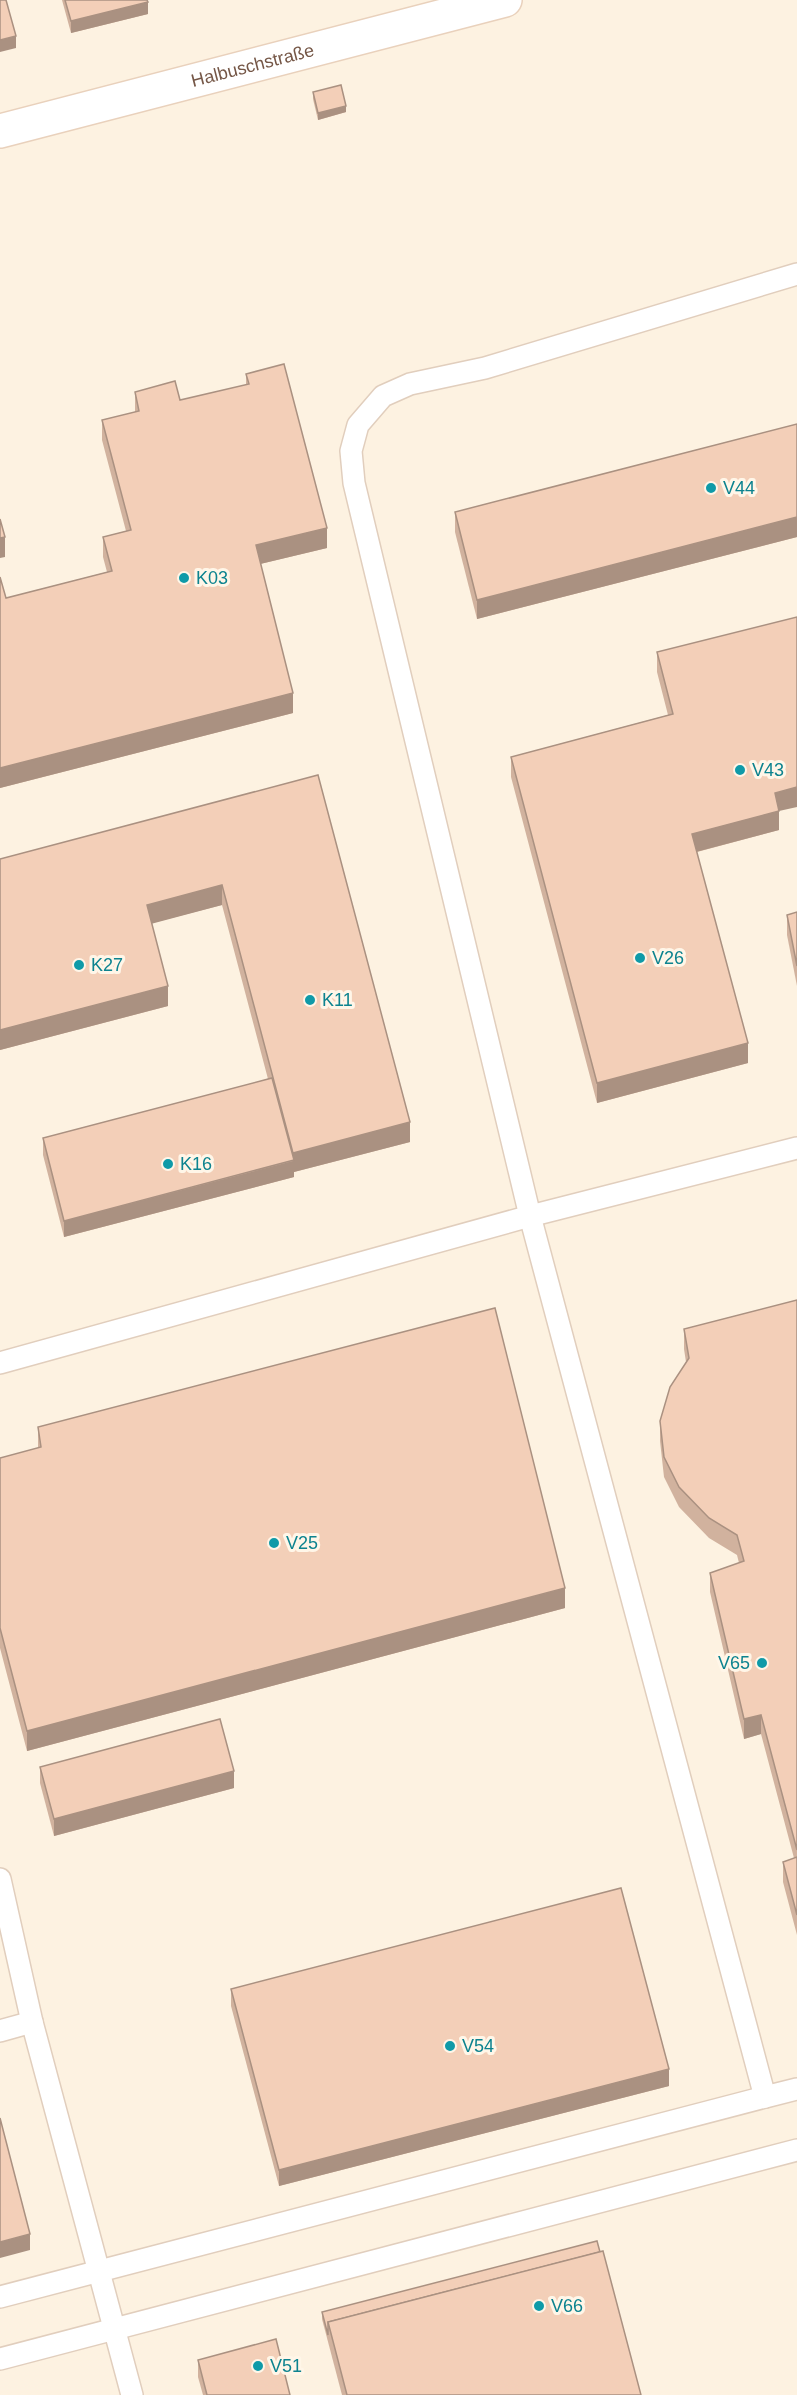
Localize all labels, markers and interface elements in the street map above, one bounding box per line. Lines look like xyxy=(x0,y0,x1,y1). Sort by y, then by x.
street label: Halbuschstraße xyxy=(189,40,316,91)
place label: V44 xyxy=(723,478,755,498)
marker: V44 xyxy=(704,481,718,495)
place label: K03 xyxy=(196,568,228,588)
marker: K03 xyxy=(177,571,191,585)
place label: V43 xyxy=(752,760,784,780)
marker: V43 xyxy=(733,763,747,777)
place label: V26 xyxy=(652,948,684,968)
marker: V26 xyxy=(633,951,647,965)
place label: K27 xyxy=(91,955,123,975)
marker: K27 xyxy=(72,958,86,972)
place label: K11 xyxy=(322,990,353,1010)
marker: K11 xyxy=(303,993,317,1007)
place label: K16 xyxy=(180,1154,212,1174)
marker: K16 xyxy=(161,1157,175,1171)
place label: V25 xyxy=(286,1533,318,1553)
marker: V25 xyxy=(267,1536,281,1550)
place label: V65 xyxy=(718,1653,750,1673)
marker: V65 xyxy=(755,1656,769,1670)
place label: V54 xyxy=(462,2036,494,2056)
marker: V54 xyxy=(443,2039,457,2053)
place label: V66 xyxy=(551,2296,583,2316)
marker: V66 xyxy=(532,2299,546,2313)
place label: V51 xyxy=(270,2356,302,2376)
marker: V51 xyxy=(251,2359,265,2373)

